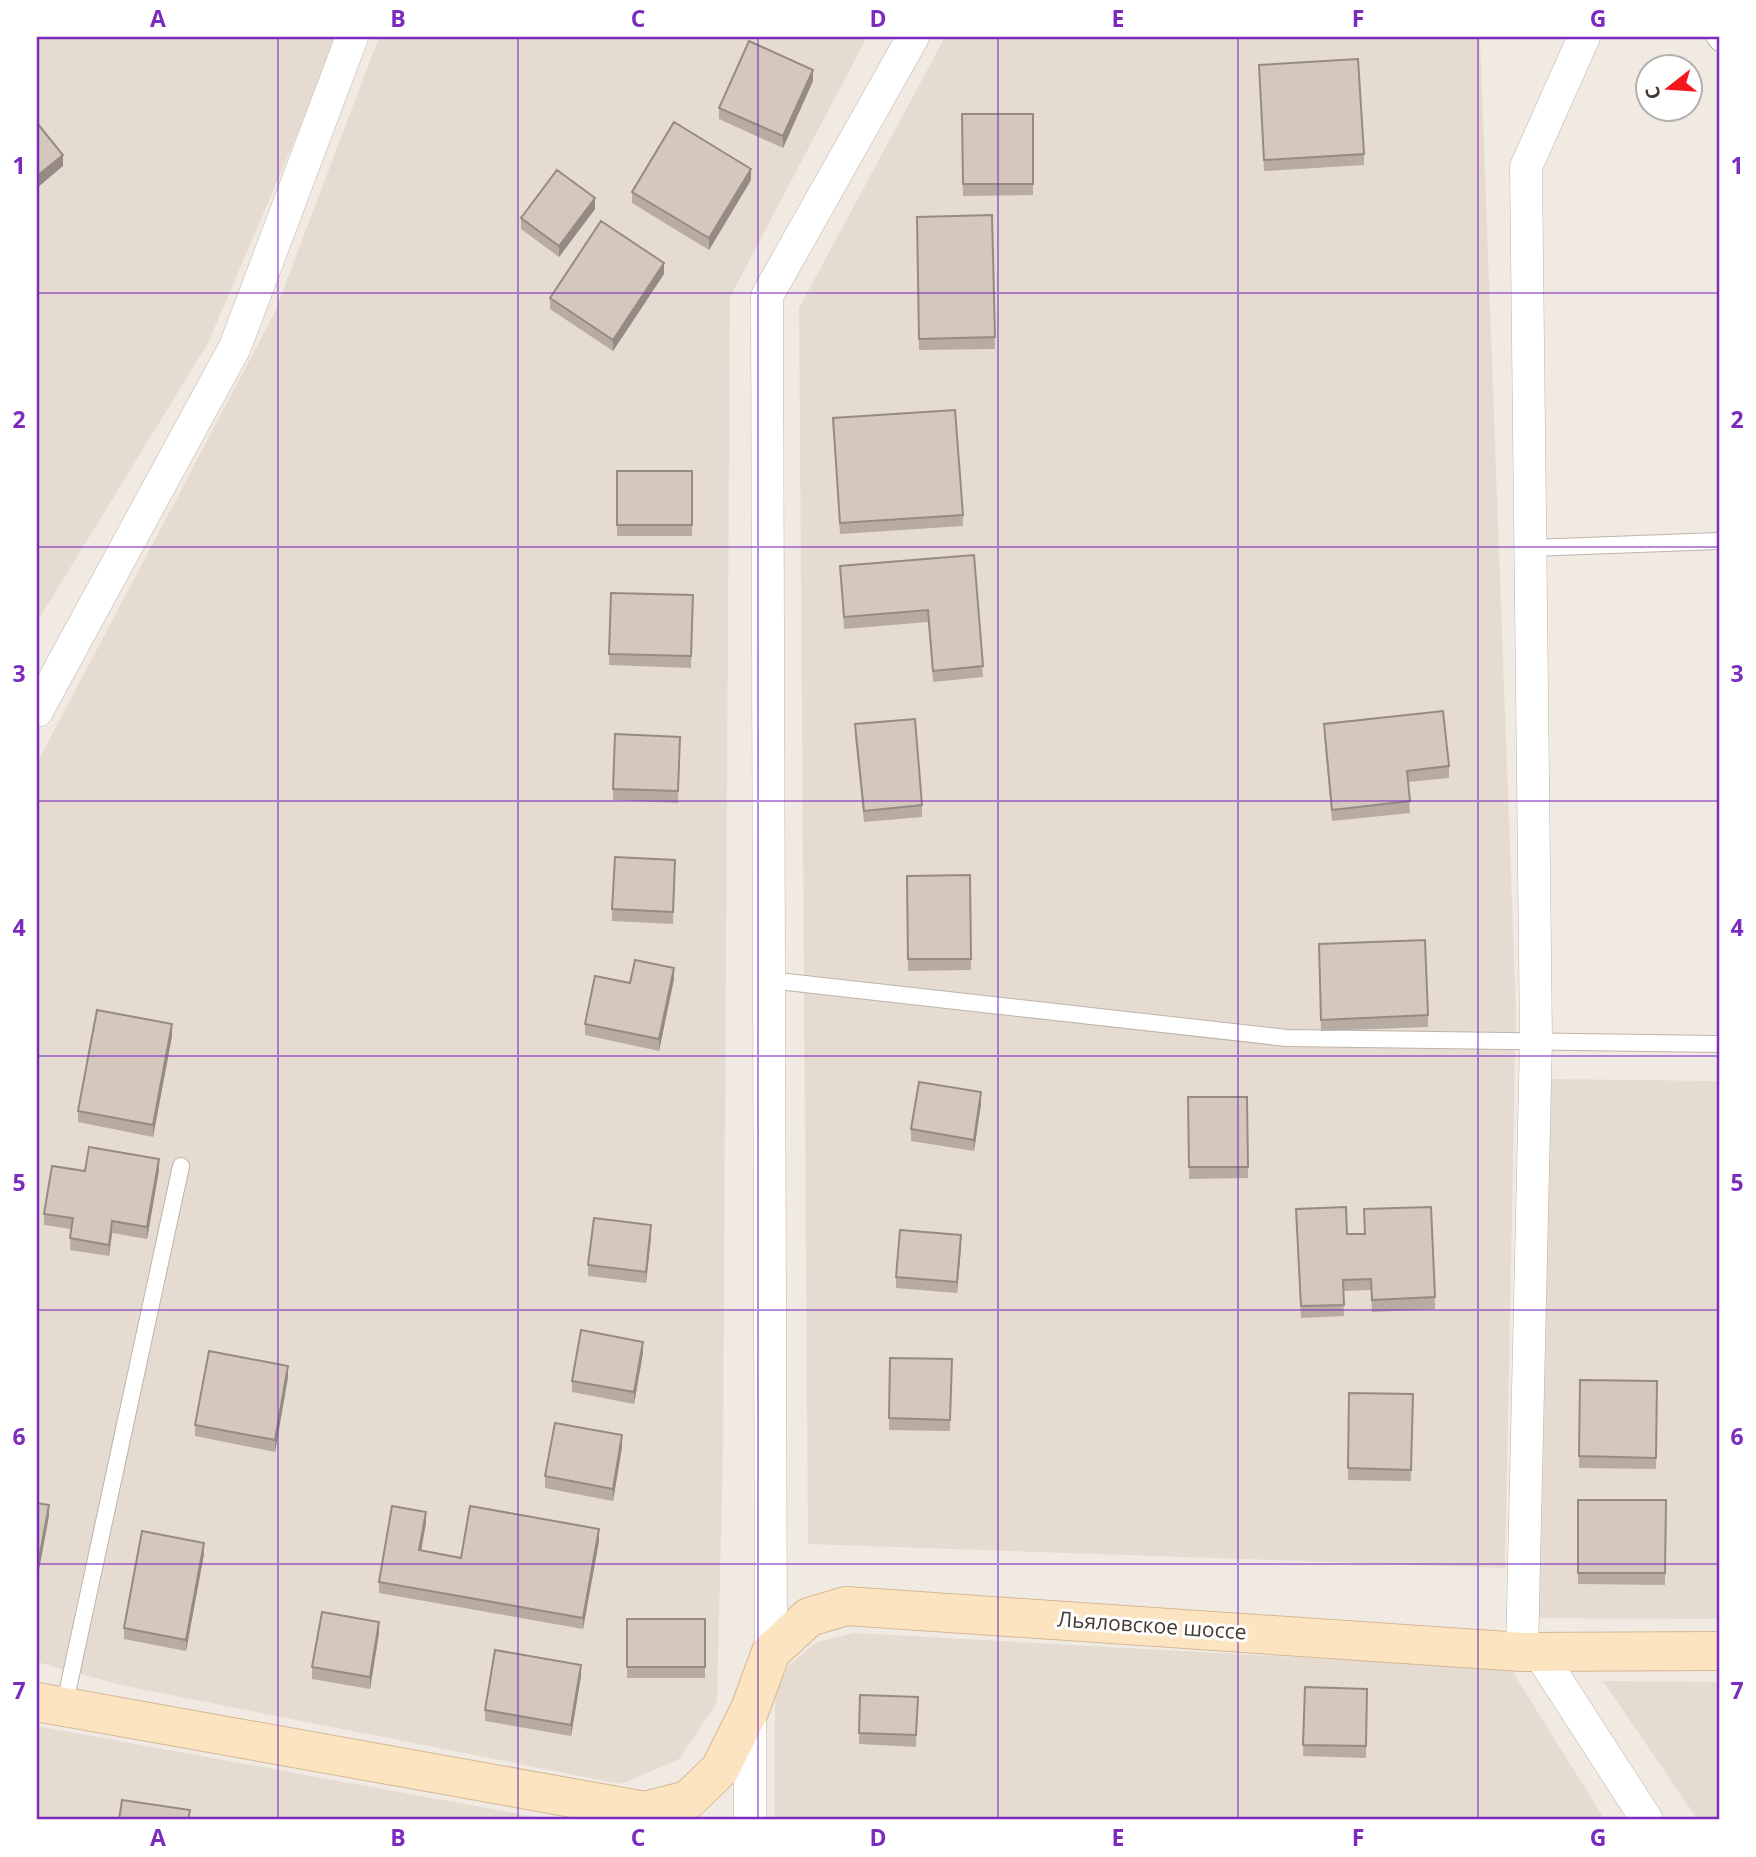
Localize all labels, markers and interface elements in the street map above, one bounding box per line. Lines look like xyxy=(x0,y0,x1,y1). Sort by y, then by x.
text: A xyxy=(150,2,166,34)
text: B xyxy=(390,2,406,34)
text: C xyxy=(631,2,645,34)
text: D xyxy=(869,2,887,34)
text: E xyxy=(1112,2,1124,34)
text: F xyxy=(1352,2,1364,34)
text: G xyxy=(1590,2,1606,34)
north arrow xyxy=(1634,52,1704,122)
text: С xyxy=(1639,83,1667,103)
text: 1 xyxy=(12,149,26,181)
text: 1 xyxy=(1730,149,1744,181)
text: 2 xyxy=(12,403,26,435)
text: 2 xyxy=(1730,403,1744,435)
text: 3 xyxy=(12,657,26,689)
text: 3 xyxy=(1730,657,1744,689)
text: 4 xyxy=(12,911,26,943)
text: 4 xyxy=(1730,911,1744,943)
text: 5 xyxy=(12,1166,26,1198)
text: 5 xyxy=(1730,1166,1744,1198)
text: 6 xyxy=(12,1420,26,1452)
text: 6 xyxy=(1730,1420,1744,1452)
street label: Льяловское шоссе xyxy=(1057,1604,1248,1646)
text: 7 xyxy=(12,1674,26,1706)
text: 7 xyxy=(1730,1674,1744,1706)
text: A xyxy=(150,1821,166,1853)
text: B xyxy=(390,1821,406,1853)
text: C xyxy=(631,1821,645,1853)
text: D xyxy=(869,1821,887,1853)
text: E xyxy=(1112,1821,1124,1853)
text: F xyxy=(1352,1821,1364,1853)
text: G xyxy=(1590,1821,1606,1853)

